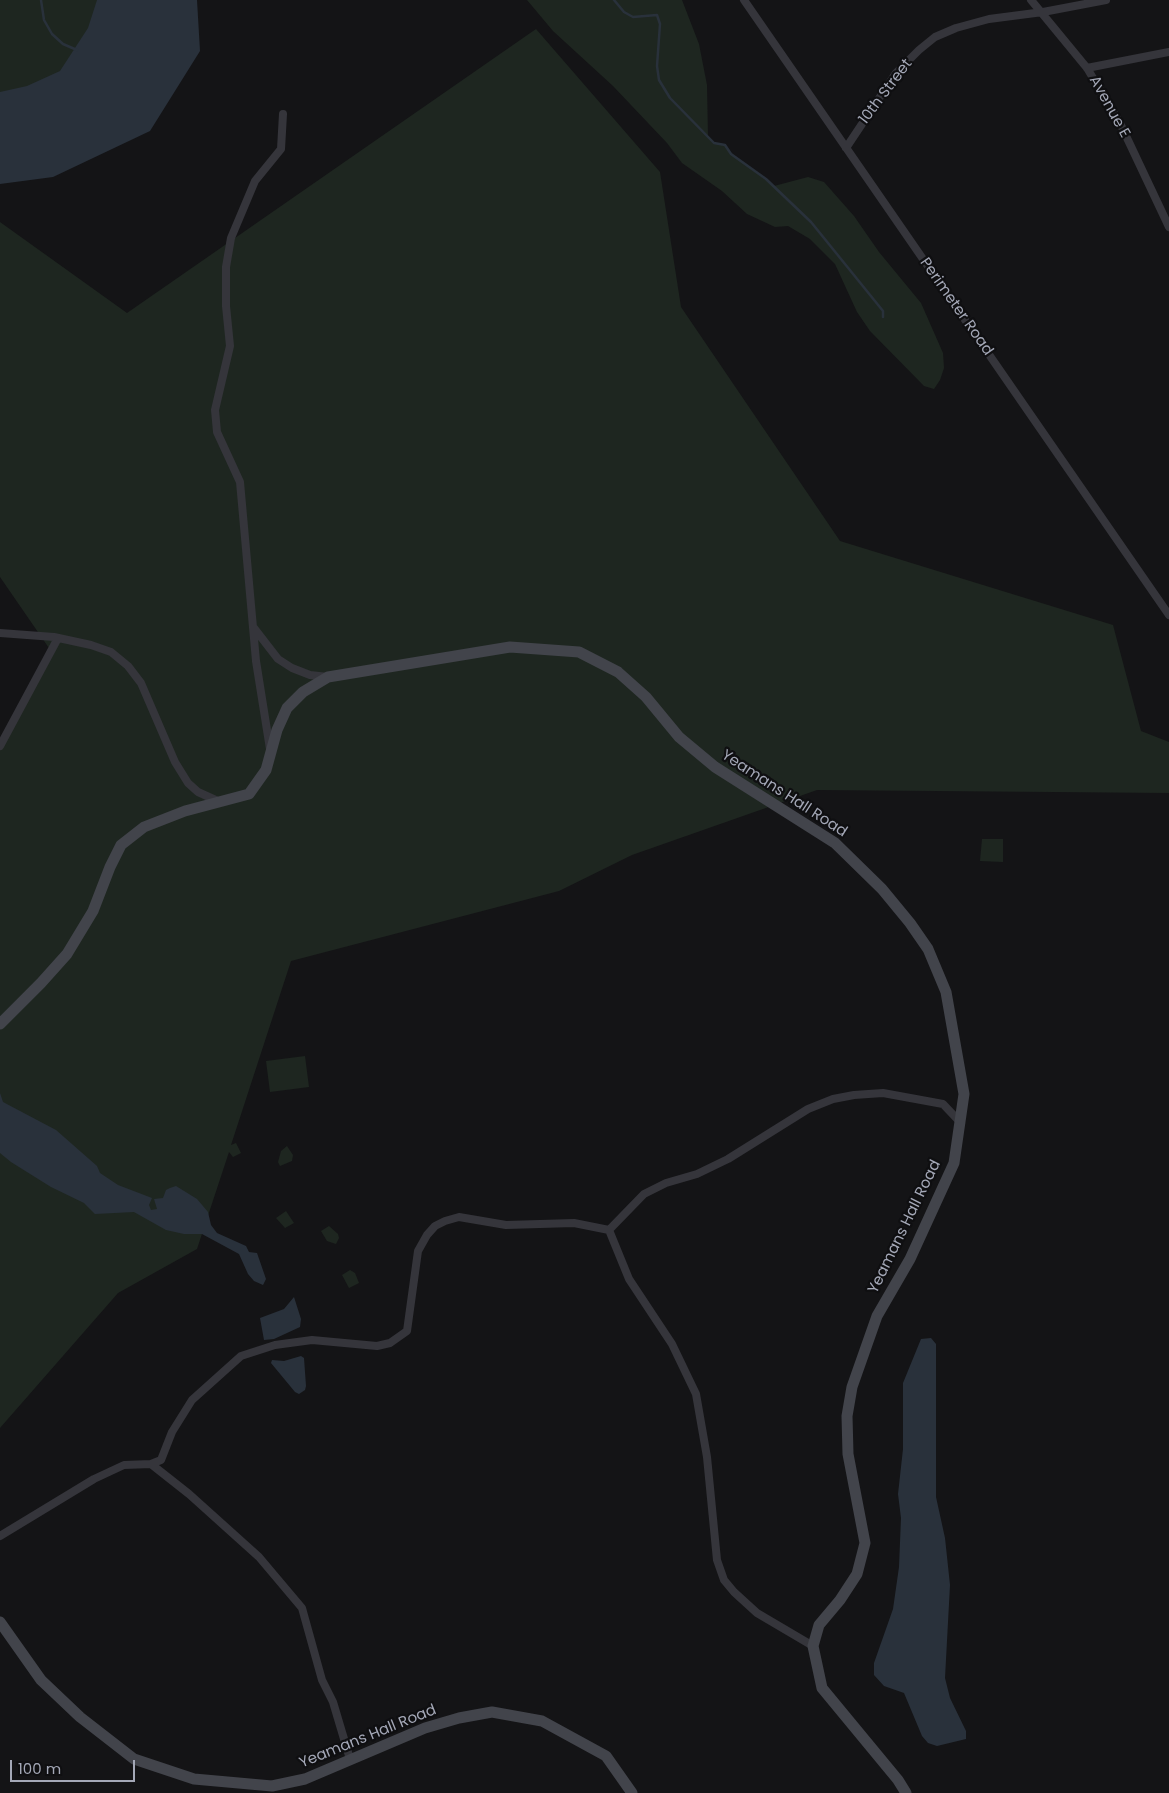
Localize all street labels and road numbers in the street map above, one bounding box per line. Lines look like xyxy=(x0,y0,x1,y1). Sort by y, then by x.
street label: 10th Street xyxy=(856,56,916,128)
street label: Avenue E xyxy=(1085,73,1133,141)
street label: Perimeter Road xyxy=(916,255,996,359)
street label: Yeamans Hall Road xyxy=(718,747,850,841)
street label: Yeamans Hall Road xyxy=(865,1157,945,1297)
street label: Yeamans Hall Road xyxy=(297,1701,439,1773)

